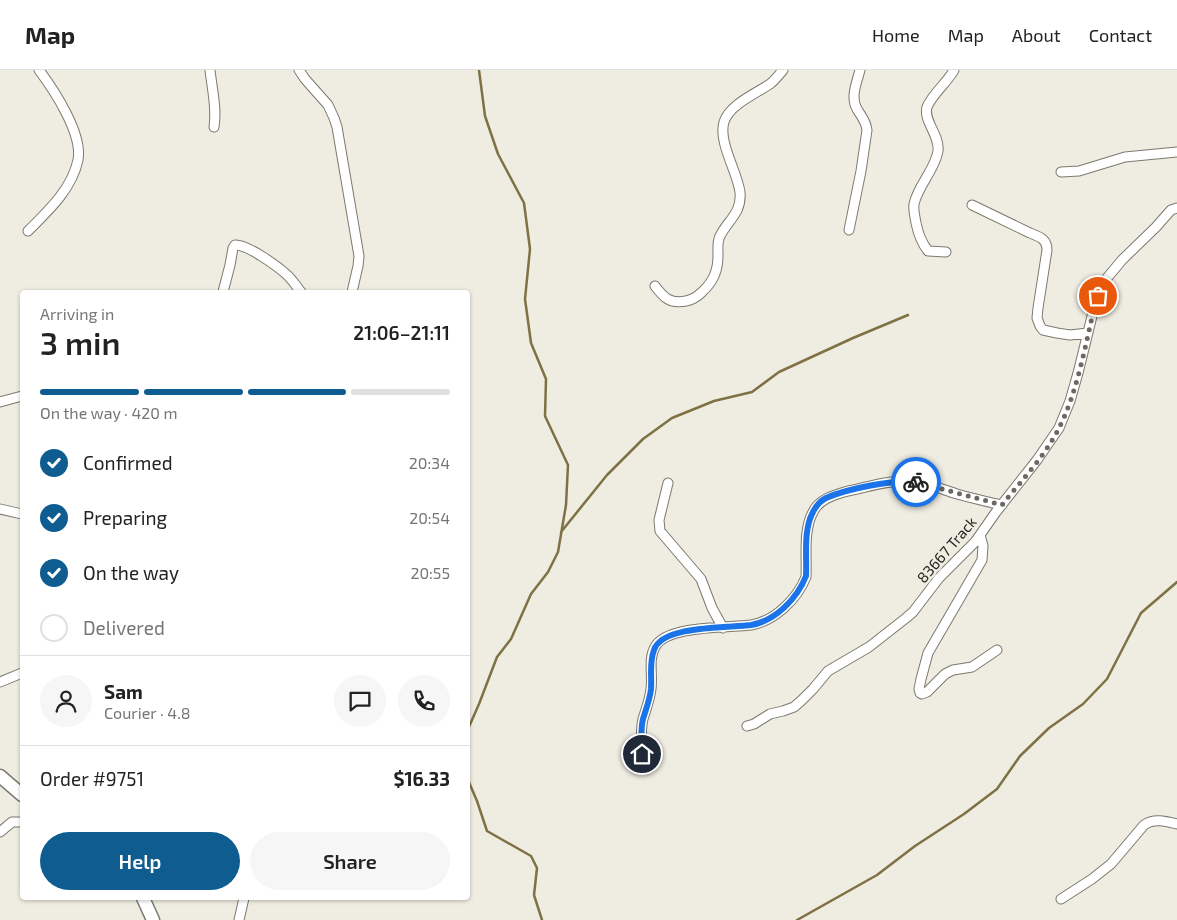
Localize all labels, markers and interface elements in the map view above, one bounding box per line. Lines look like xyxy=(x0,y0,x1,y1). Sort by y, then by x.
text: Map xyxy=(25,20,75,49)
text: Home xyxy=(872,24,920,46)
text: Map xyxy=(948,24,984,46)
text: About xyxy=(1012,24,1061,46)
text: Contact xyxy=(1089,24,1152,46)
pin xyxy=(1077,275,1119,317)
icon: bag xyxy=(1084,282,1112,310)
text: Arriving in xyxy=(40,304,114,323)
text: 21:06–21:11 xyxy=(353,321,450,344)
text: 3 min xyxy=(40,323,121,361)
text: On the way · 420 m xyxy=(40,403,178,422)
icon: check xyxy=(40,449,68,477)
text: Confirmed xyxy=(83,451,173,474)
text: 20:34 xyxy=(409,453,450,472)
courier xyxy=(891,457,941,507)
icon: bike xyxy=(902,468,930,496)
icon: check xyxy=(40,504,68,532)
text: Preparing xyxy=(83,506,167,529)
text: 20:54 xyxy=(409,508,450,527)
street label: 83667 Track xyxy=(913,512,980,586)
icon: check xyxy=(40,559,68,587)
text: On the way xyxy=(83,561,179,584)
text: 20:55 xyxy=(410,563,450,582)
text: Delivered xyxy=(83,616,165,639)
button: person xyxy=(40,675,92,727)
button: chat xyxy=(334,675,386,727)
button: phone xyxy=(398,675,450,727)
text: Sam xyxy=(104,680,143,703)
text: Courier · 4.8 xyxy=(104,703,191,722)
pin xyxy=(621,733,663,775)
icon: home xyxy=(628,740,656,768)
text: Order #9751 xyxy=(40,767,144,790)
text: $16.33 xyxy=(393,767,450,790)
button: Help xyxy=(40,832,240,890)
button: Share xyxy=(250,832,450,890)

